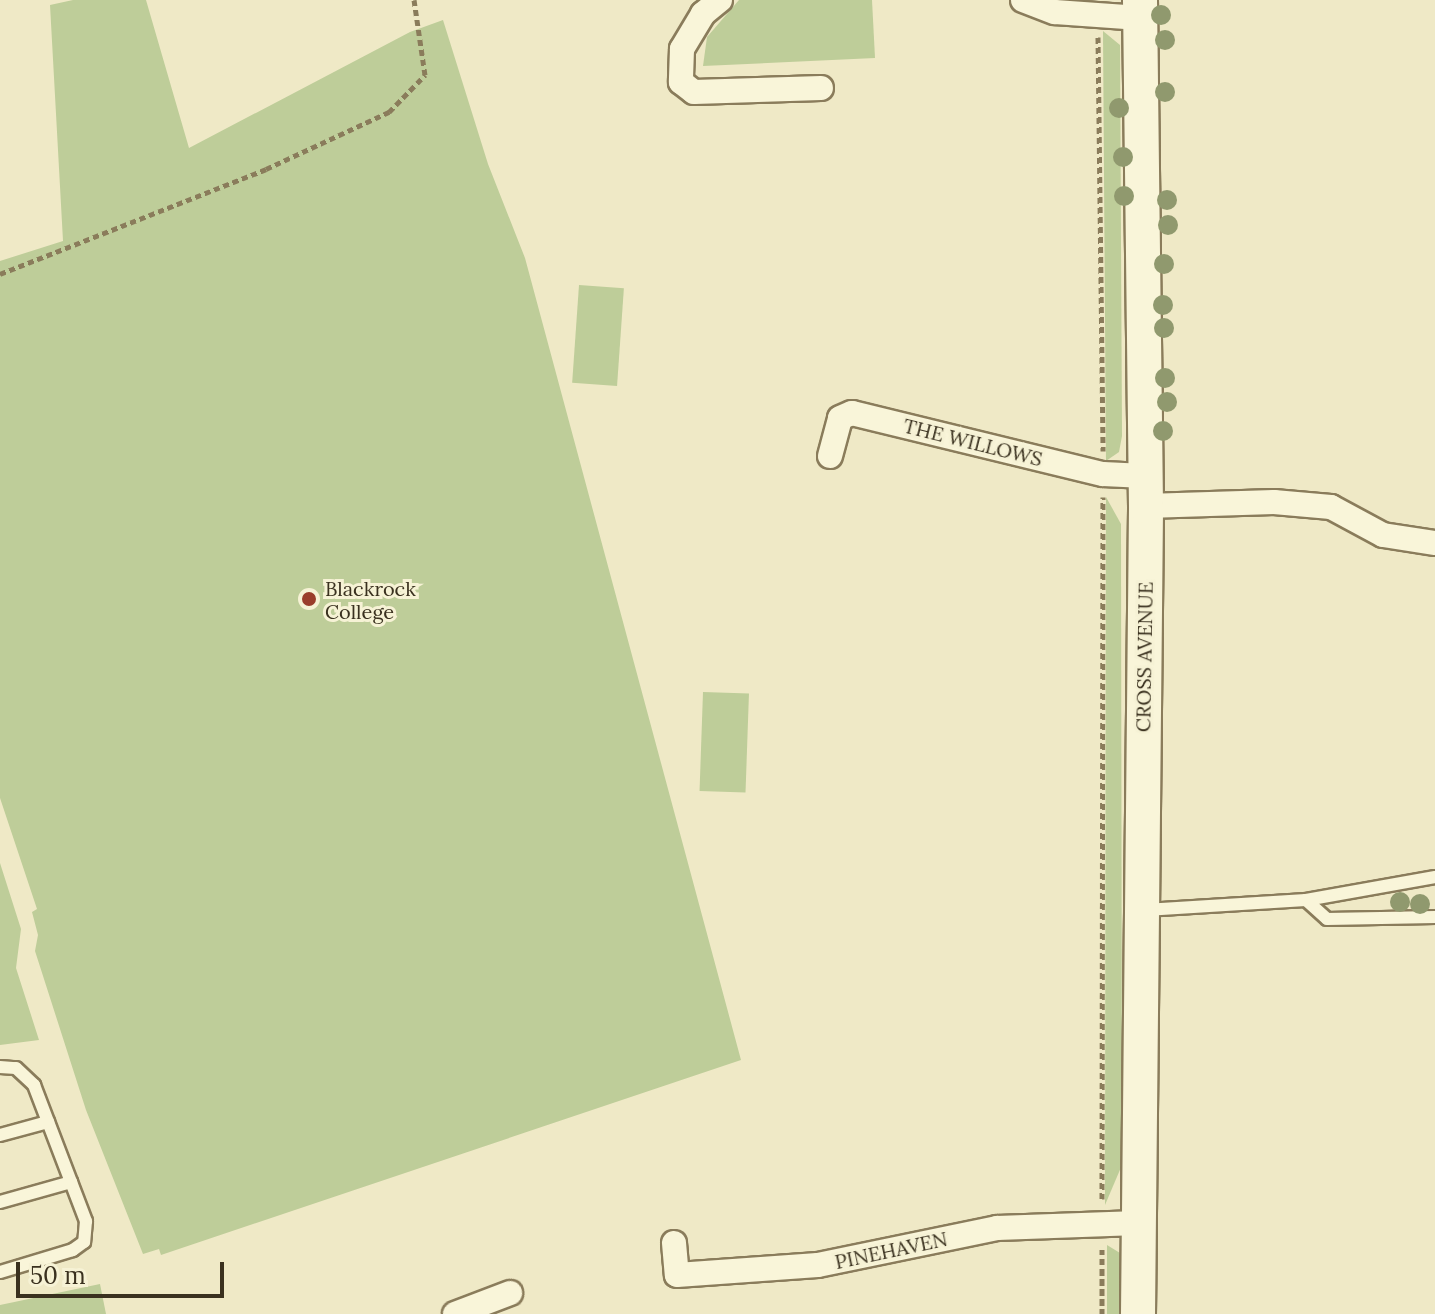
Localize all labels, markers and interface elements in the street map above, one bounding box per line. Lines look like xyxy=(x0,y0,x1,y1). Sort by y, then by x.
street label: THE WILLOWS xyxy=(901,413,1045,471)
place label: Blackrock College xyxy=(325,576,416,623)
street label: CROSS AVENUE xyxy=(1131,582,1157,732)
marker: Blackrock College xyxy=(300,590,318,608)
street label: PINEHAVEN xyxy=(833,1226,949,1274)
scale bar xyxy=(20,1246,228,1296)
text: 50 m xyxy=(30,1260,86,1291)

